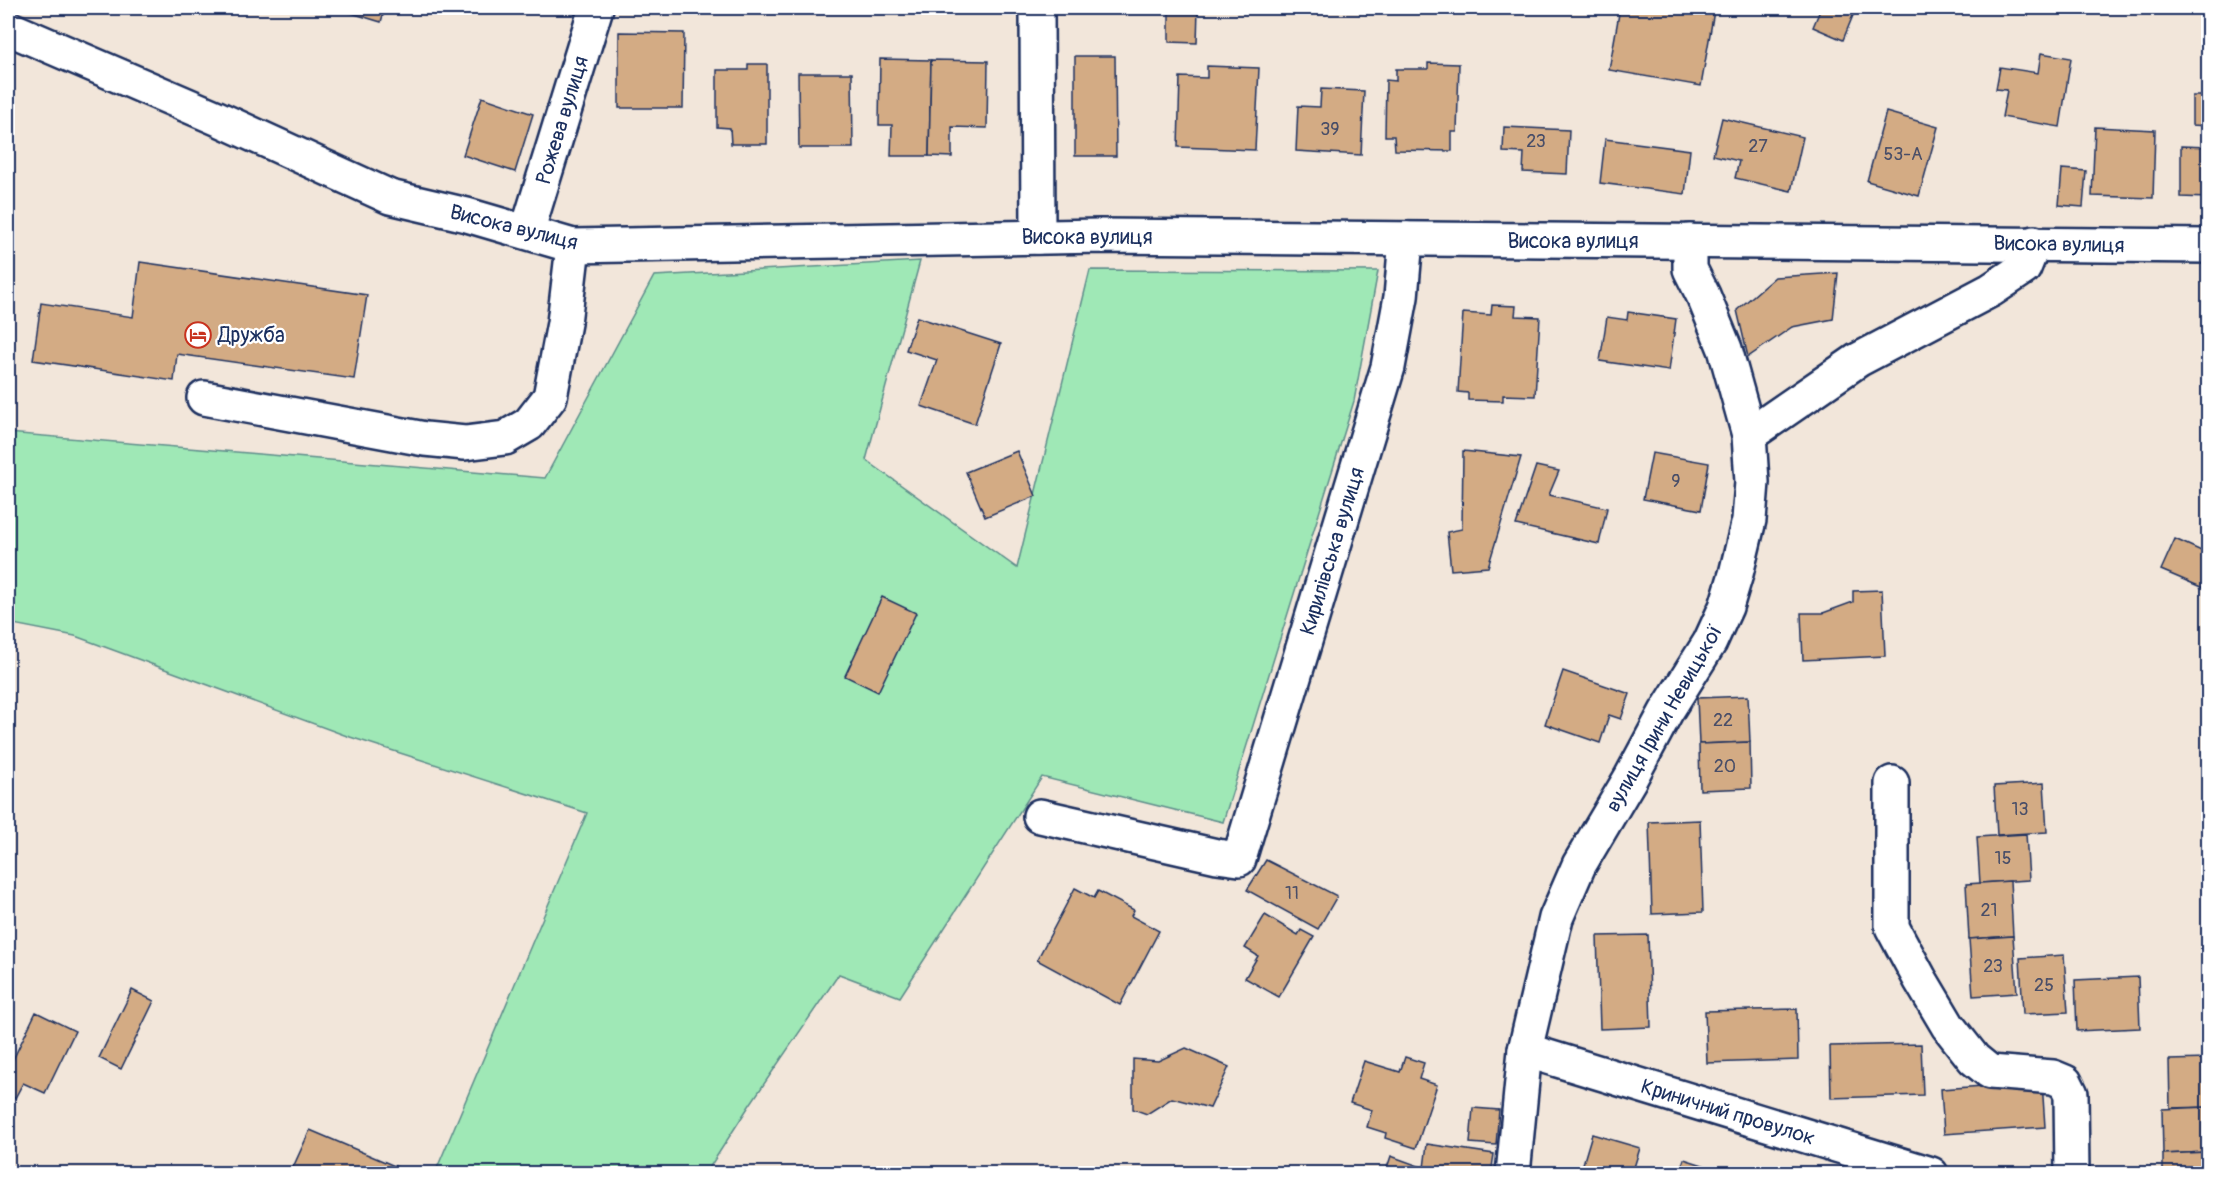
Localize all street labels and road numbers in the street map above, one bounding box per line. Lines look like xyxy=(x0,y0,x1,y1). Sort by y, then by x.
street label: Рожева вулиця xyxy=(530,53,595,188)
street label: Висока вулиця xyxy=(447,199,581,256)
street label: Висока вулиця xyxy=(1021,224,1153,251)
street label: Висока вулиця xyxy=(1507,228,1639,255)
street label: Висока вулиця xyxy=(1993,230,2125,259)
street label: Кирилівська вулиця xyxy=(1294,464,1371,638)
street label: вулиця Ірини Невицької xyxy=(1600,620,1729,817)
street label: Криничний провулок xyxy=(1638,1073,1818,1152)

